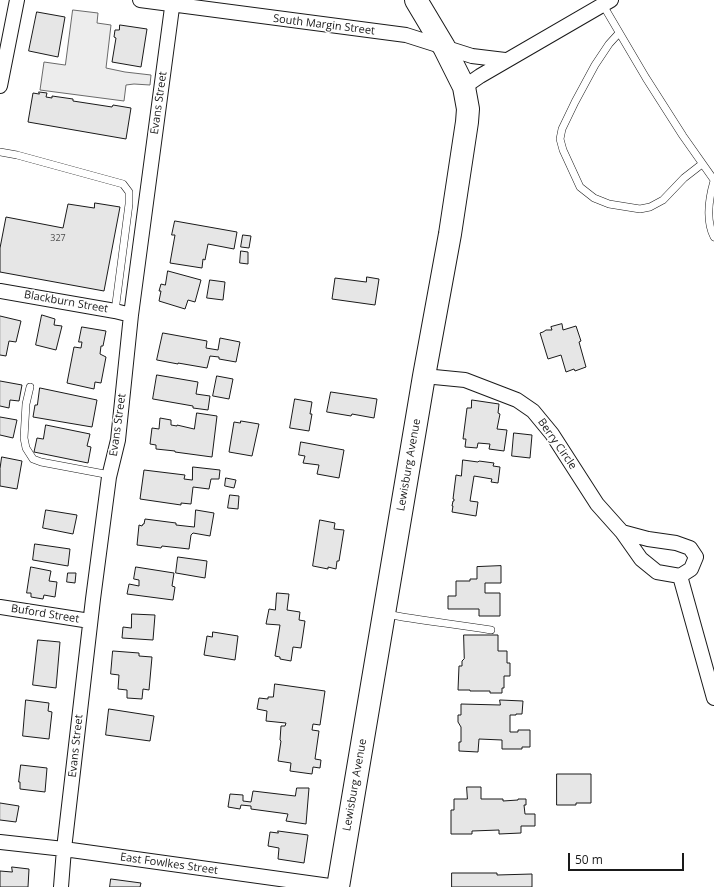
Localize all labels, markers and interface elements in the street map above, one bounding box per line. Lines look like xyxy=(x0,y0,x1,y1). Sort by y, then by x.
street label: South Margin Street xyxy=(272,12,376,38)
street label: Evans Street xyxy=(148,71,170,135)
house number: 327 xyxy=(50,233,66,243)
street label: Blackburn Street xyxy=(23,288,109,316)
street label: Evans Street xyxy=(107,393,129,457)
street label: Berry Circle xyxy=(535,416,579,472)
street label: Lewisburg Avenue xyxy=(394,418,424,512)
street label: Buford Street xyxy=(10,602,80,626)
street label: Evans Street xyxy=(66,714,86,778)
street label: Lewisburg Avenue xyxy=(340,738,370,832)
scale bar xyxy=(570,845,686,871)
street label: East Fowlkes Street xyxy=(119,851,219,877)
text: 50 m xyxy=(575,851,603,868)

